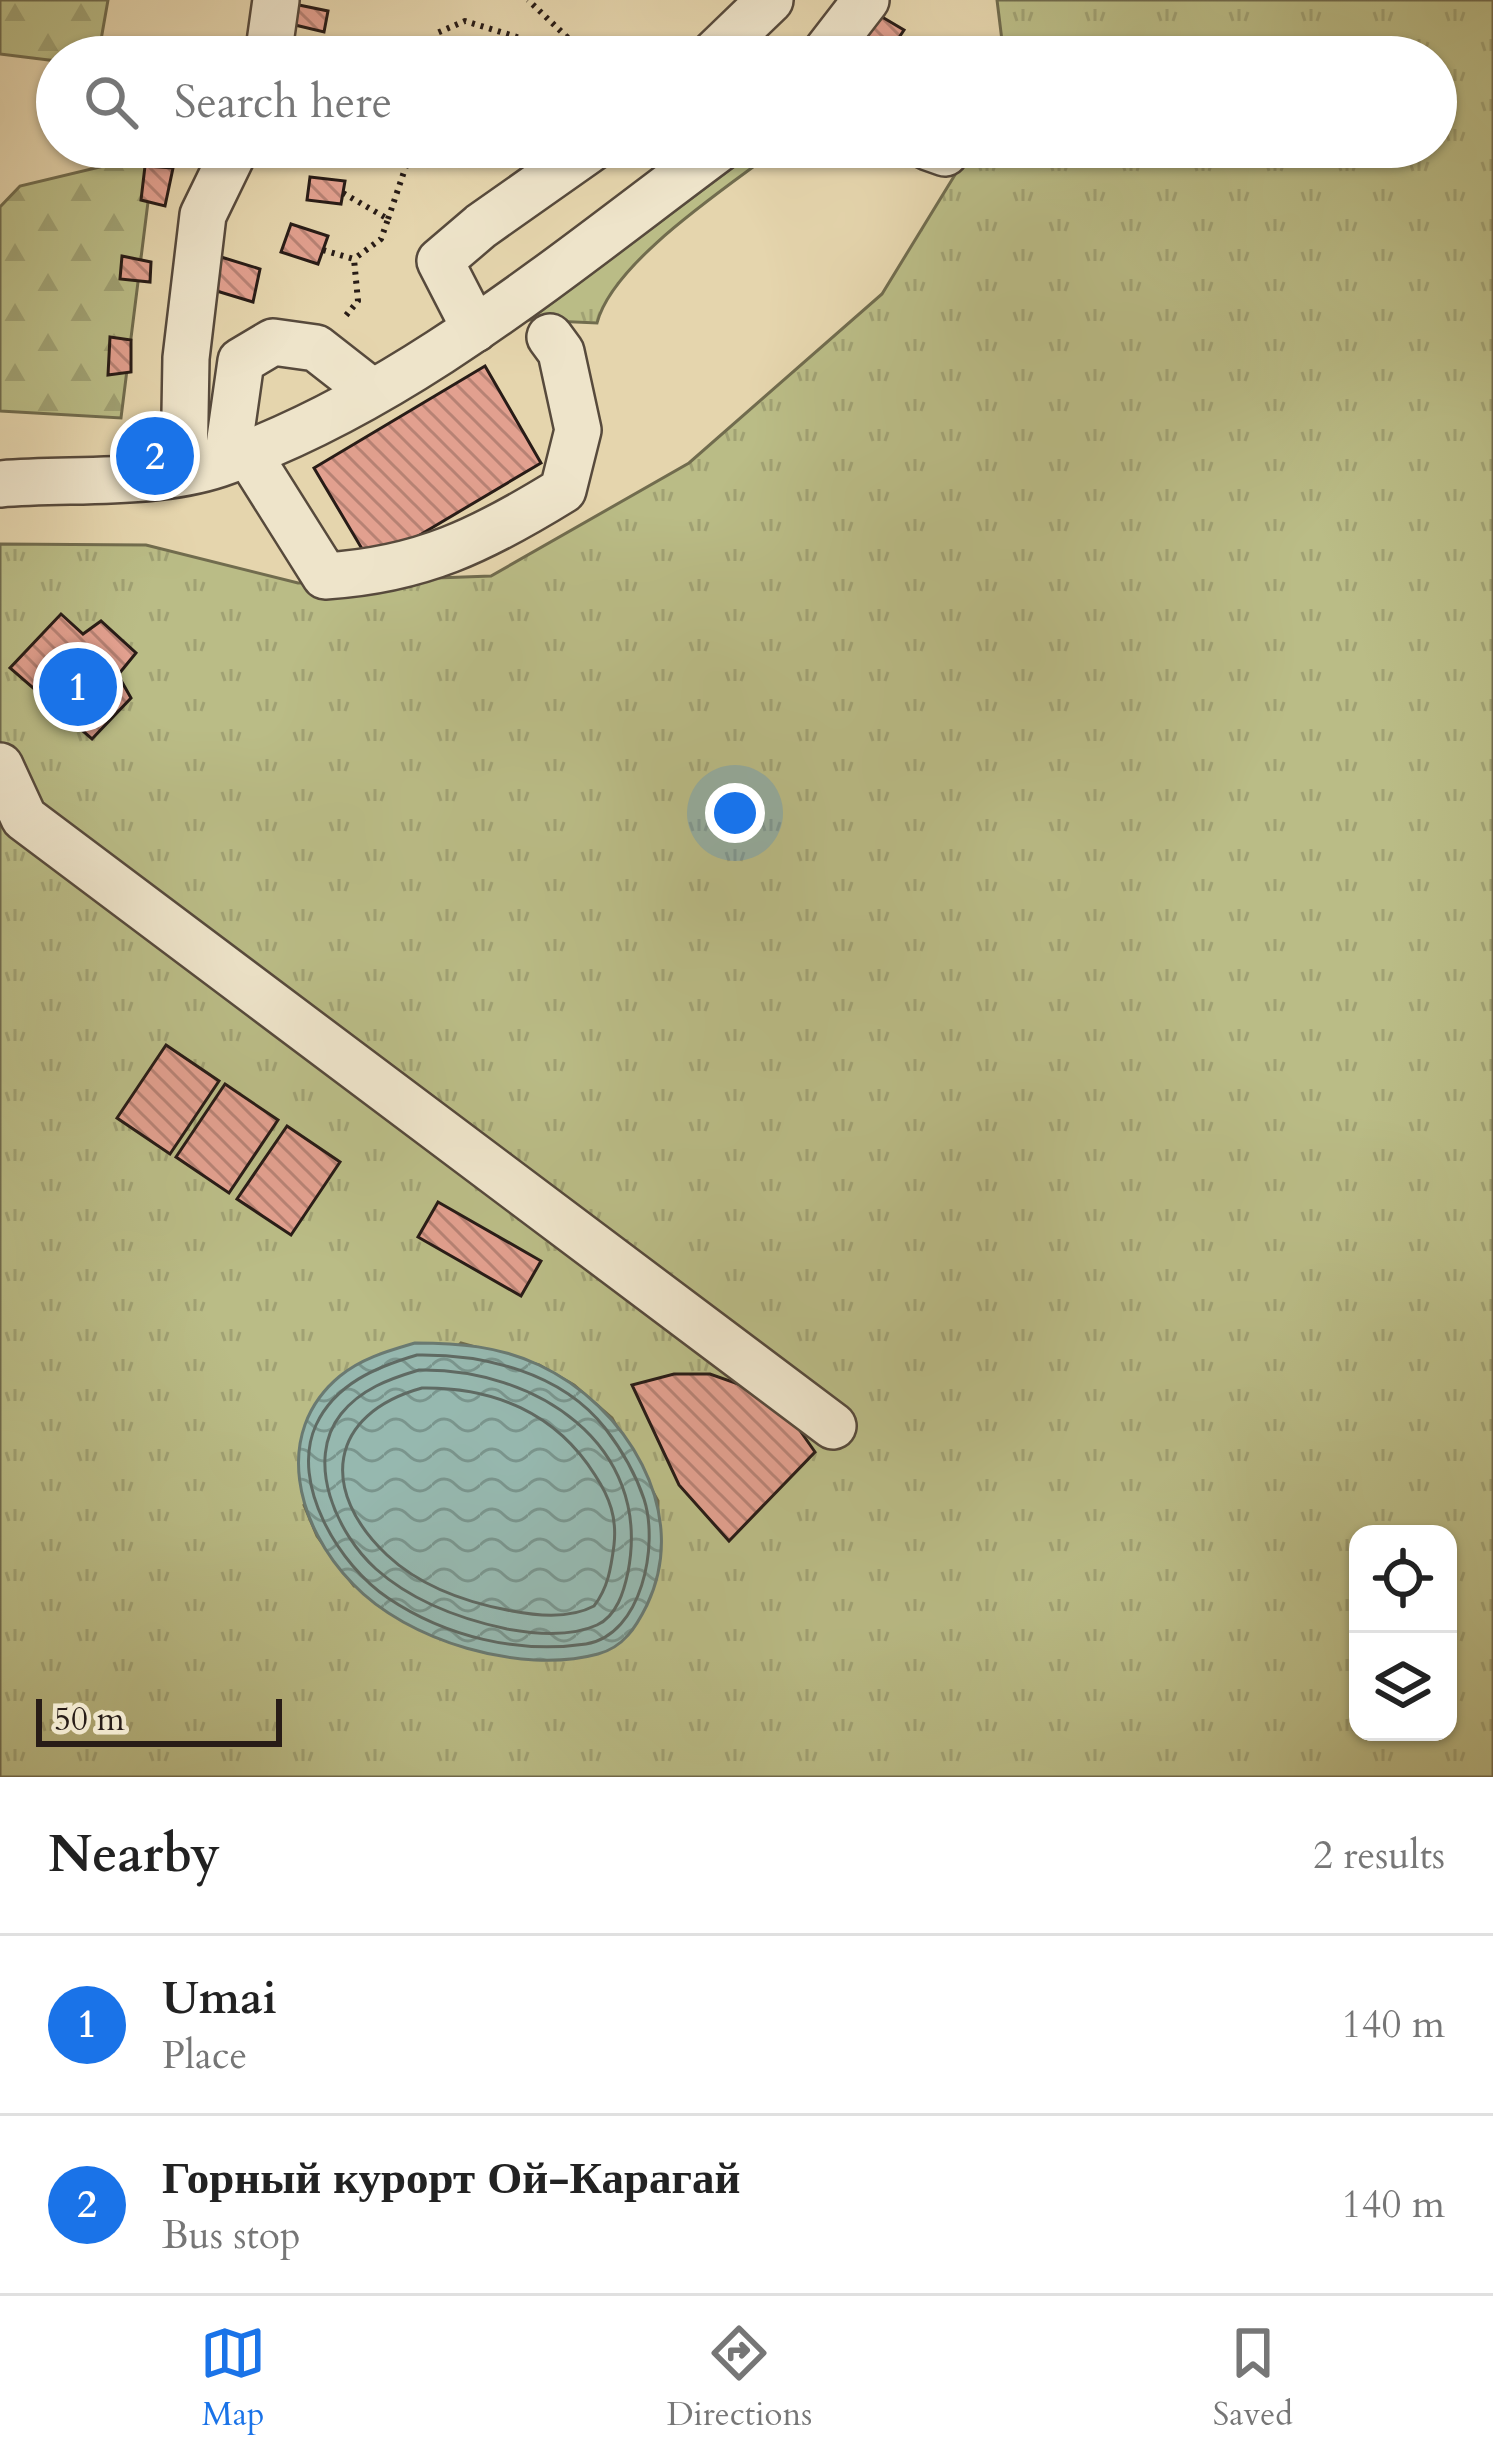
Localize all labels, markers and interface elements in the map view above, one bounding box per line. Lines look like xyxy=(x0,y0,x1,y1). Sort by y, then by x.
search box xyxy=(36,36,1457,168)
icon: search xyxy=(78,69,144,135)
text: Search here xyxy=(174,72,392,133)
pin: 2 xyxy=(116,411,194,501)
pin: 1 xyxy=(39,642,117,732)
your location xyxy=(705,783,765,843)
map controls xyxy=(1349,1525,1457,1741)
button: locate xyxy=(1349,1525,1457,1633)
button: layers xyxy=(1349,1633,1457,1741)
scale bar xyxy=(36,1693,282,1746)
text: 50 m xyxy=(54,1697,125,1742)
text: Nearby xyxy=(48,1820,220,1890)
text: 2 results xyxy=(1313,1829,1445,1882)
text: Umai xyxy=(162,1968,277,2029)
text: 1 xyxy=(77,1998,97,2051)
text: 140 m xyxy=(1342,1998,1445,2051)
text: Place xyxy=(162,2029,247,2082)
text: Горный курорт Ой-Карагай xyxy=(162,2148,740,2209)
text: 2 xyxy=(77,2178,97,2231)
text: 140 m xyxy=(1342,2178,1445,2231)
text: Bus stop xyxy=(162,2209,301,2262)
tab: Map xyxy=(200,2320,266,2437)
tab: Directions xyxy=(667,2320,812,2437)
tab: Saved xyxy=(1213,2320,1293,2437)

